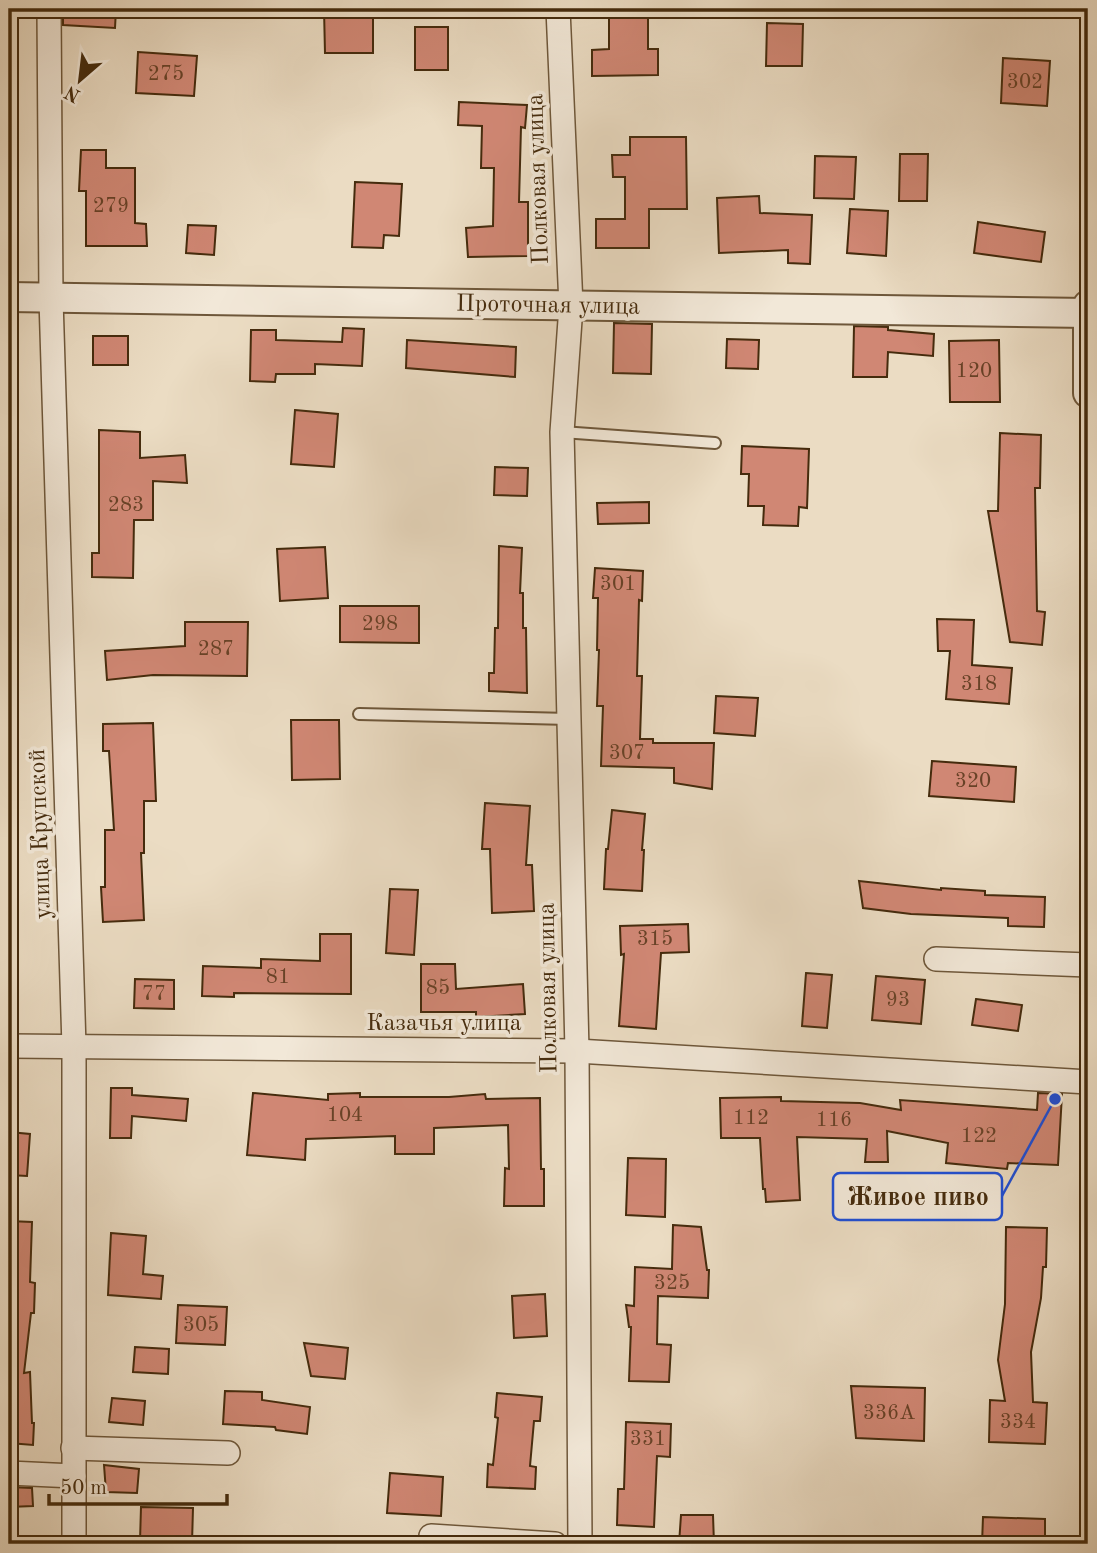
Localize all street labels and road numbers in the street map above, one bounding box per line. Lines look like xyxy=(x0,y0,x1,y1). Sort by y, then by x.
street label: Полковая улица xyxy=(524,93,554,265)
street label: Проточная улица xyxy=(456,292,640,320)
street label: улица Крупской xyxy=(26,748,56,920)
street label: Полковая улица xyxy=(536,902,562,1074)
street label: Казачья улица xyxy=(366,1012,522,1036)

